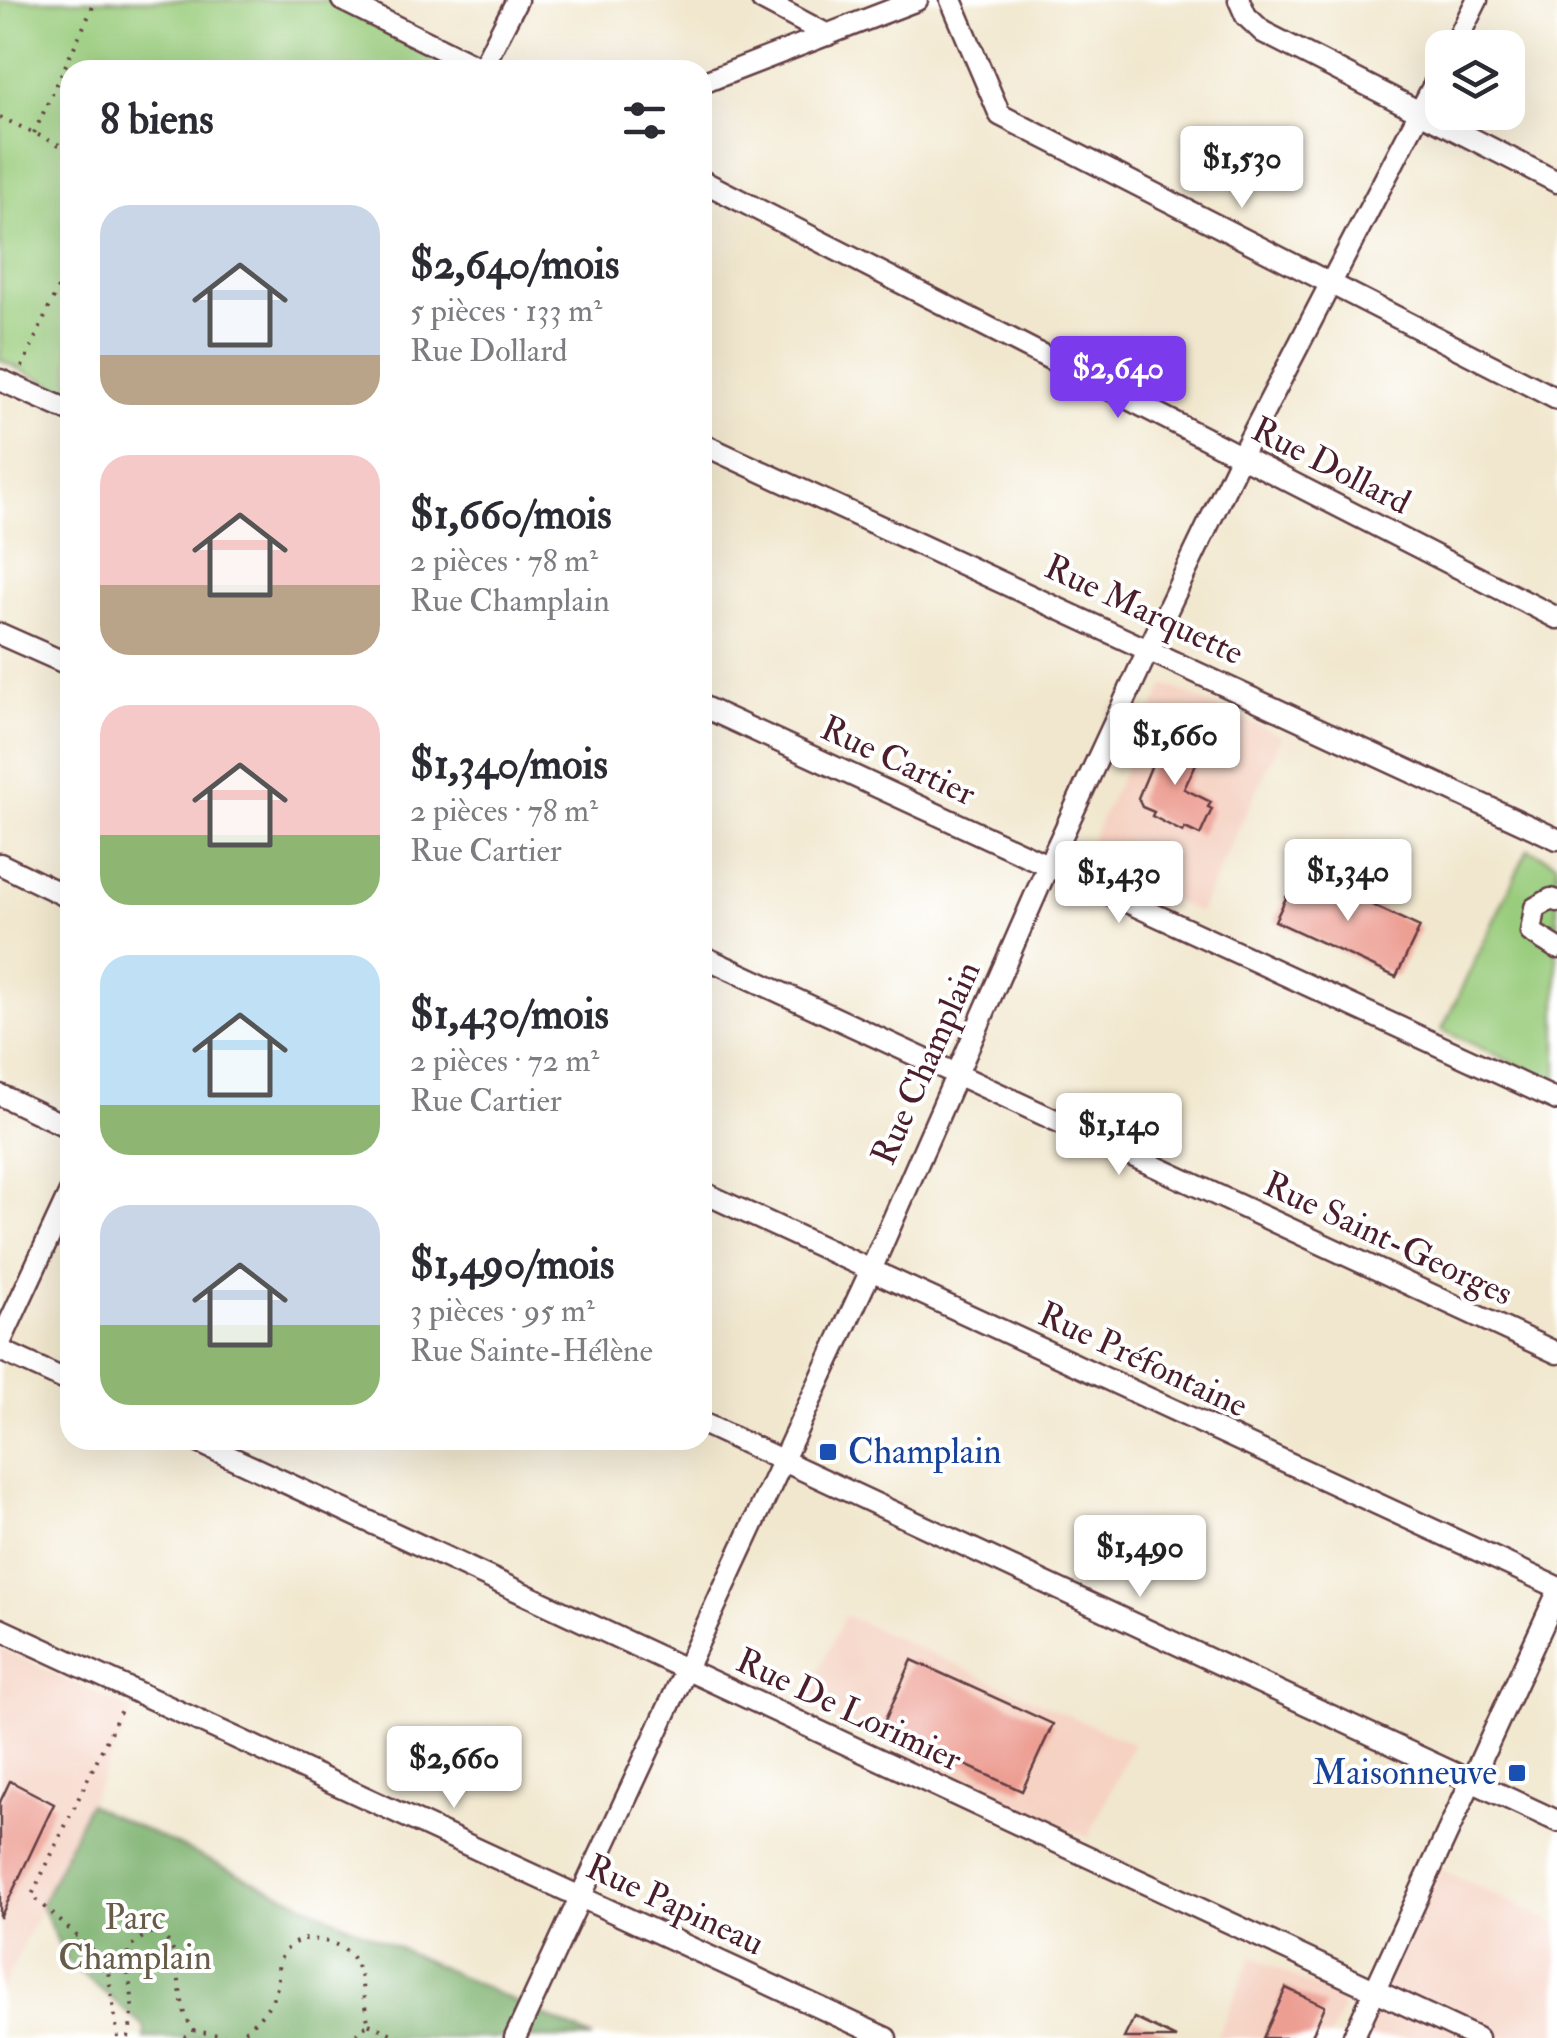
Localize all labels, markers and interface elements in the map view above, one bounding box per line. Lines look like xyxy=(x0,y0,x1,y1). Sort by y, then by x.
map controls xyxy=(1425,30,1525,130)
button: layers xyxy=(1425,30,1525,130)
icon: filters xyxy=(617,93,672,148)
text: 8 biens xyxy=(100,94,214,146)
pin: $1,530 xyxy=(1161,126,1323,211)
text: $1,530 xyxy=(1202,138,1282,178)
text: $2,640/mois xyxy=(410,239,619,291)
icon: home xyxy=(180,245,300,365)
text: 5 pièces · 133 m² xyxy=(410,291,602,331)
text: Rue Dollard xyxy=(410,331,568,371)
pin: $2,640 xyxy=(1037,336,1199,421)
text: $2,640 xyxy=(1072,348,1164,388)
street label: Rue Dollard xyxy=(1244,407,1418,525)
text: $1,660/mois xyxy=(410,489,612,541)
icon: home xyxy=(180,495,300,615)
text: 2 pièces · 78 m² xyxy=(410,541,598,581)
street label: Rue Marquette xyxy=(1038,545,1250,675)
text: Rue Champlain xyxy=(410,581,610,621)
pin: $1,660 xyxy=(1094,703,1256,788)
street label: Rue Cartier xyxy=(814,706,982,816)
text: $1,660 xyxy=(1132,715,1218,755)
text: $1,340/mois xyxy=(410,739,608,791)
icon: home xyxy=(180,745,300,865)
text: 2 pièces · 78 m² xyxy=(410,791,598,831)
text: Rue Cartier xyxy=(410,831,562,871)
pin: $1,340 xyxy=(1267,839,1429,924)
pin: $1,430 xyxy=(1038,841,1200,926)
text: $1,340 xyxy=(1307,851,1389,891)
text: $1,430 xyxy=(1077,853,1161,893)
street label: Rue Champlain xyxy=(861,954,991,1172)
text: $1,430/mois xyxy=(410,989,609,1041)
icon: home xyxy=(180,995,300,1115)
text: 2 pièces · 72 m² xyxy=(410,1041,599,1081)
text: Rue Cartier xyxy=(410,1081,562,1121)
pin: $1,140 xyxy=(1038,1093,1200,1178)
text: $1,140 xyxy=(1078,1105,1160,1145)
street label: Rue Saint-Georges xyxy=(1257,1162,1519,1316)
text: $1,490/mois xyxy=(410,1239,614,1291)
icon: home xyxy=(180,1245,300,1365)
text: 3 pièces · 95 m² xyxy=(410,1291,595,1331)
street label: Rue Préfontaine xyxy=(1031,1292,1255,1428)
text: Rue Sainte-Hélène xyxy=(410,1331,653,1371)
place label: Champlain xyxy=(848,1430,1002,1474)
marker: Champlain xyxy=(817,1441,839,1463)
pin: $1,490 xyxy=(1059,1515,1221,1600)
text: $1,490 xyxy=(1096,1527,1184,1567)
street label: Rue De Lorimier xyxy=(729,1638,969,1782)
pin: $2,660 xyxy=(373,1726,535,1811)
text: $2,660 xyxy=(409,1738,499,1778)
place label: Maisonneuve xyxy=(1313,1751,1497,1795)
marker: Maisonneuve xyxy=(1506,1762,1528,1784)
street label: Rue Papineau xyxy=(579,1845,771,1965)
park label: Parc Champlain xyxy=(58,1896,212,1980)

